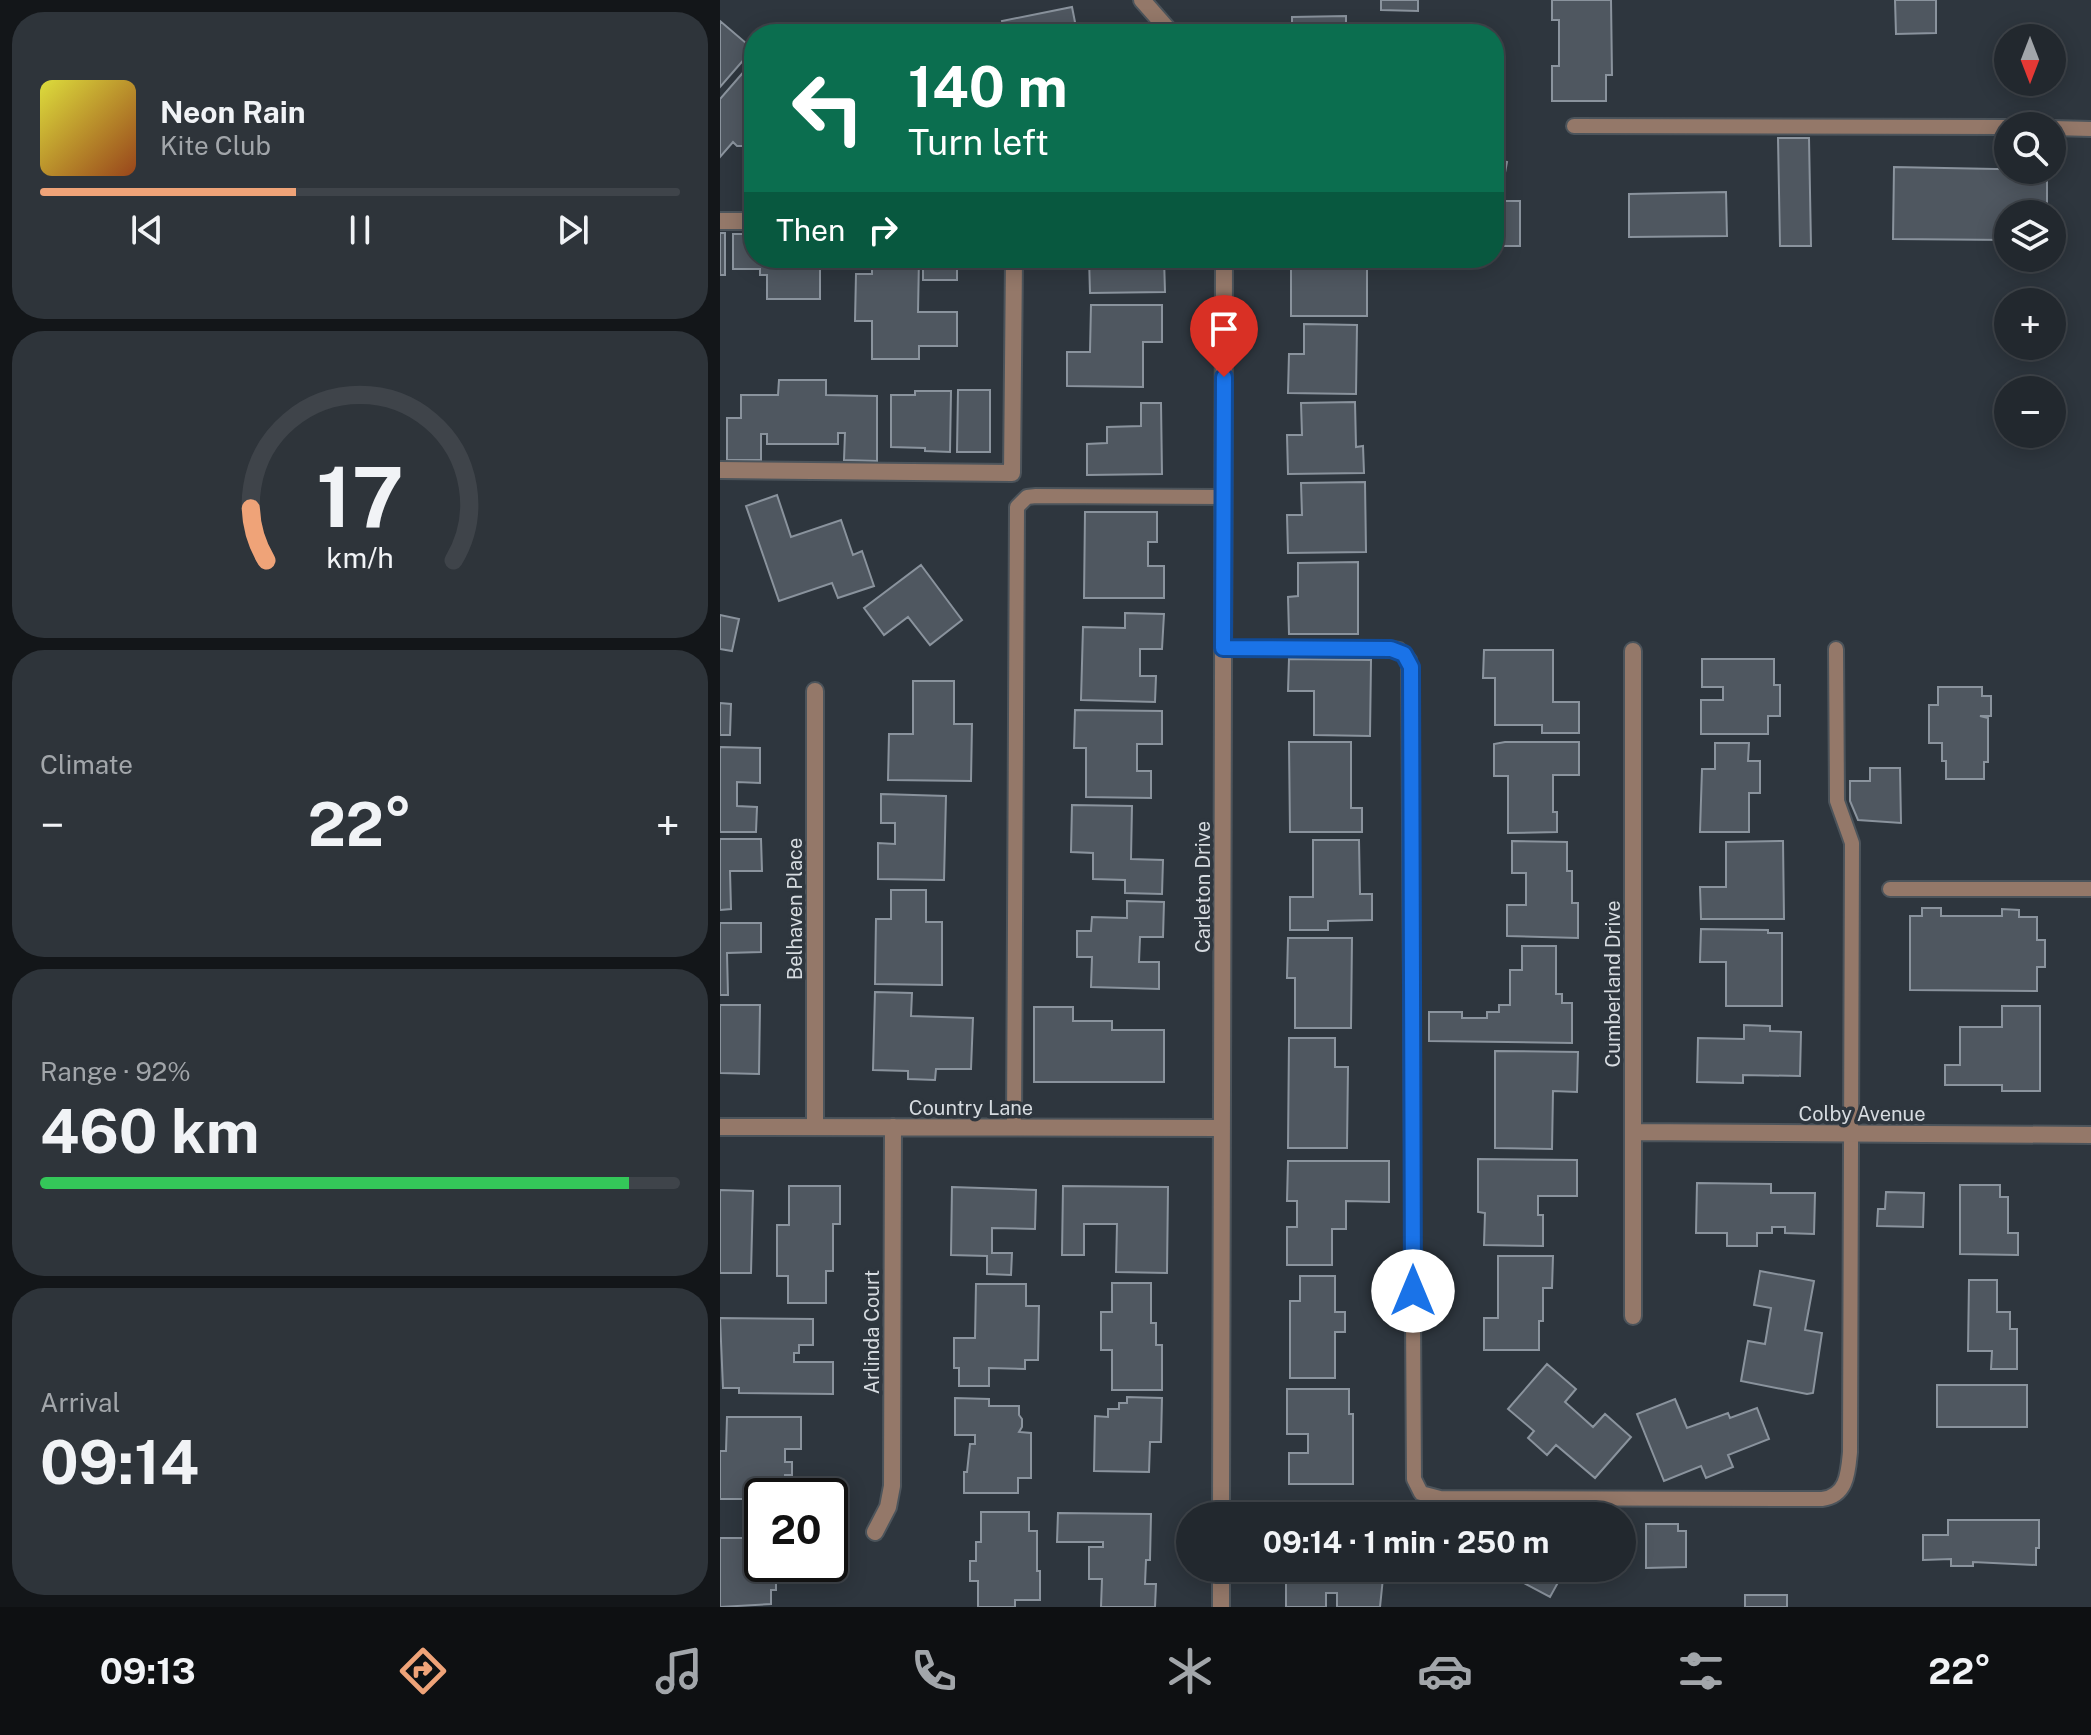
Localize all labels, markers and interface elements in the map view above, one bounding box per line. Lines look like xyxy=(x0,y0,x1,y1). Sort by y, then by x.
north arrow xyxy=(1994,24,2066,96)
map controls xyxy=(1994,24,2066,448)
text: 140 m xyxy=(908,54,1068,120)
icon: left xyxy=(776,56,880,160)
text: Neon Rain xyxy=(160,94,306,130)
button: search xyxy=(1994,112,2066,184)
text: Turn left xyxy=(908,121,1049,163)
text: Kite Club xyxy=(160,130,271,161)
button: layers xyxy=(1994,200,2066,272)
icon: previous xyxy=(125,208,169,252)
icon: pause xyxy=(338,208,382,252)
icon: next xyxy=(551,208,595,252)
icon: right xyxy=(861,208,905,252)
text: Then xyxy=(776,212,845,248)
button: + xyxy=(1994,288,2066,360)
pin xyxy=(1190,295,1258,377)
icon: arrive xyxy=(1202,307,1246,351)
button: − xyxy=(1994,376,2066,448)
text: 17 xyxy=(316,447,404,545)
text: km/h xyxy=(326,541,394,574)
text: Climate xyxy=(40,749,133,780)
text: 22° xyxy=(308,789,412,860)
text: − xyxy=(40,799,64,851)
text: + xyxy=(656,799,680,851)
street label: Carleton Drive xyxy=(1191,821,1215,953)
street label: Belhaven Place xyxy=(783,838,807,980)
street label: Cumberland Drive xyxy=(1601,900,1625,1068)
text: Range · 92% xyxy=(40,1056,191,1087)
text: 460 km xyxy=(40,1096,260,1167)
street label: Country Lane xyxy=(909,1096,1033,1120)
street label: Colby Avenue xyxy=(1799,1102,1925,1126)
position arrow xyxy=(1371,1249,1455,1333)
street label: Arlinda Court xyxy=(860,1270,884,1394)
text: Arrival xyxy=(40,1387,120,1418)
text: 09:14 xyxy=(40,1427,199,1498)
speed limit sign: 20 xyxy=(744,1478,848,1582)
text: 09:14 · 1 min · 250 m xyxy=(1263,1524,1549,1560)
icon: directions xyxy=(395,1643,451,1699)
icon: music xyxy=(651,1643,707,1699)
icon: phone xyxy=(906,1643,962,1699)
icon: climate xyxy=(1162,1643,1218,1699)
icon: car xyxy=(1417,1643,1473,1699)
icon: filters xyxy=(1673,1643,1729,1699)
text: 09:13 xyxy=(100,1650,196,1692)
text: 22° xyxy=(1928,1650,1991,1692)

